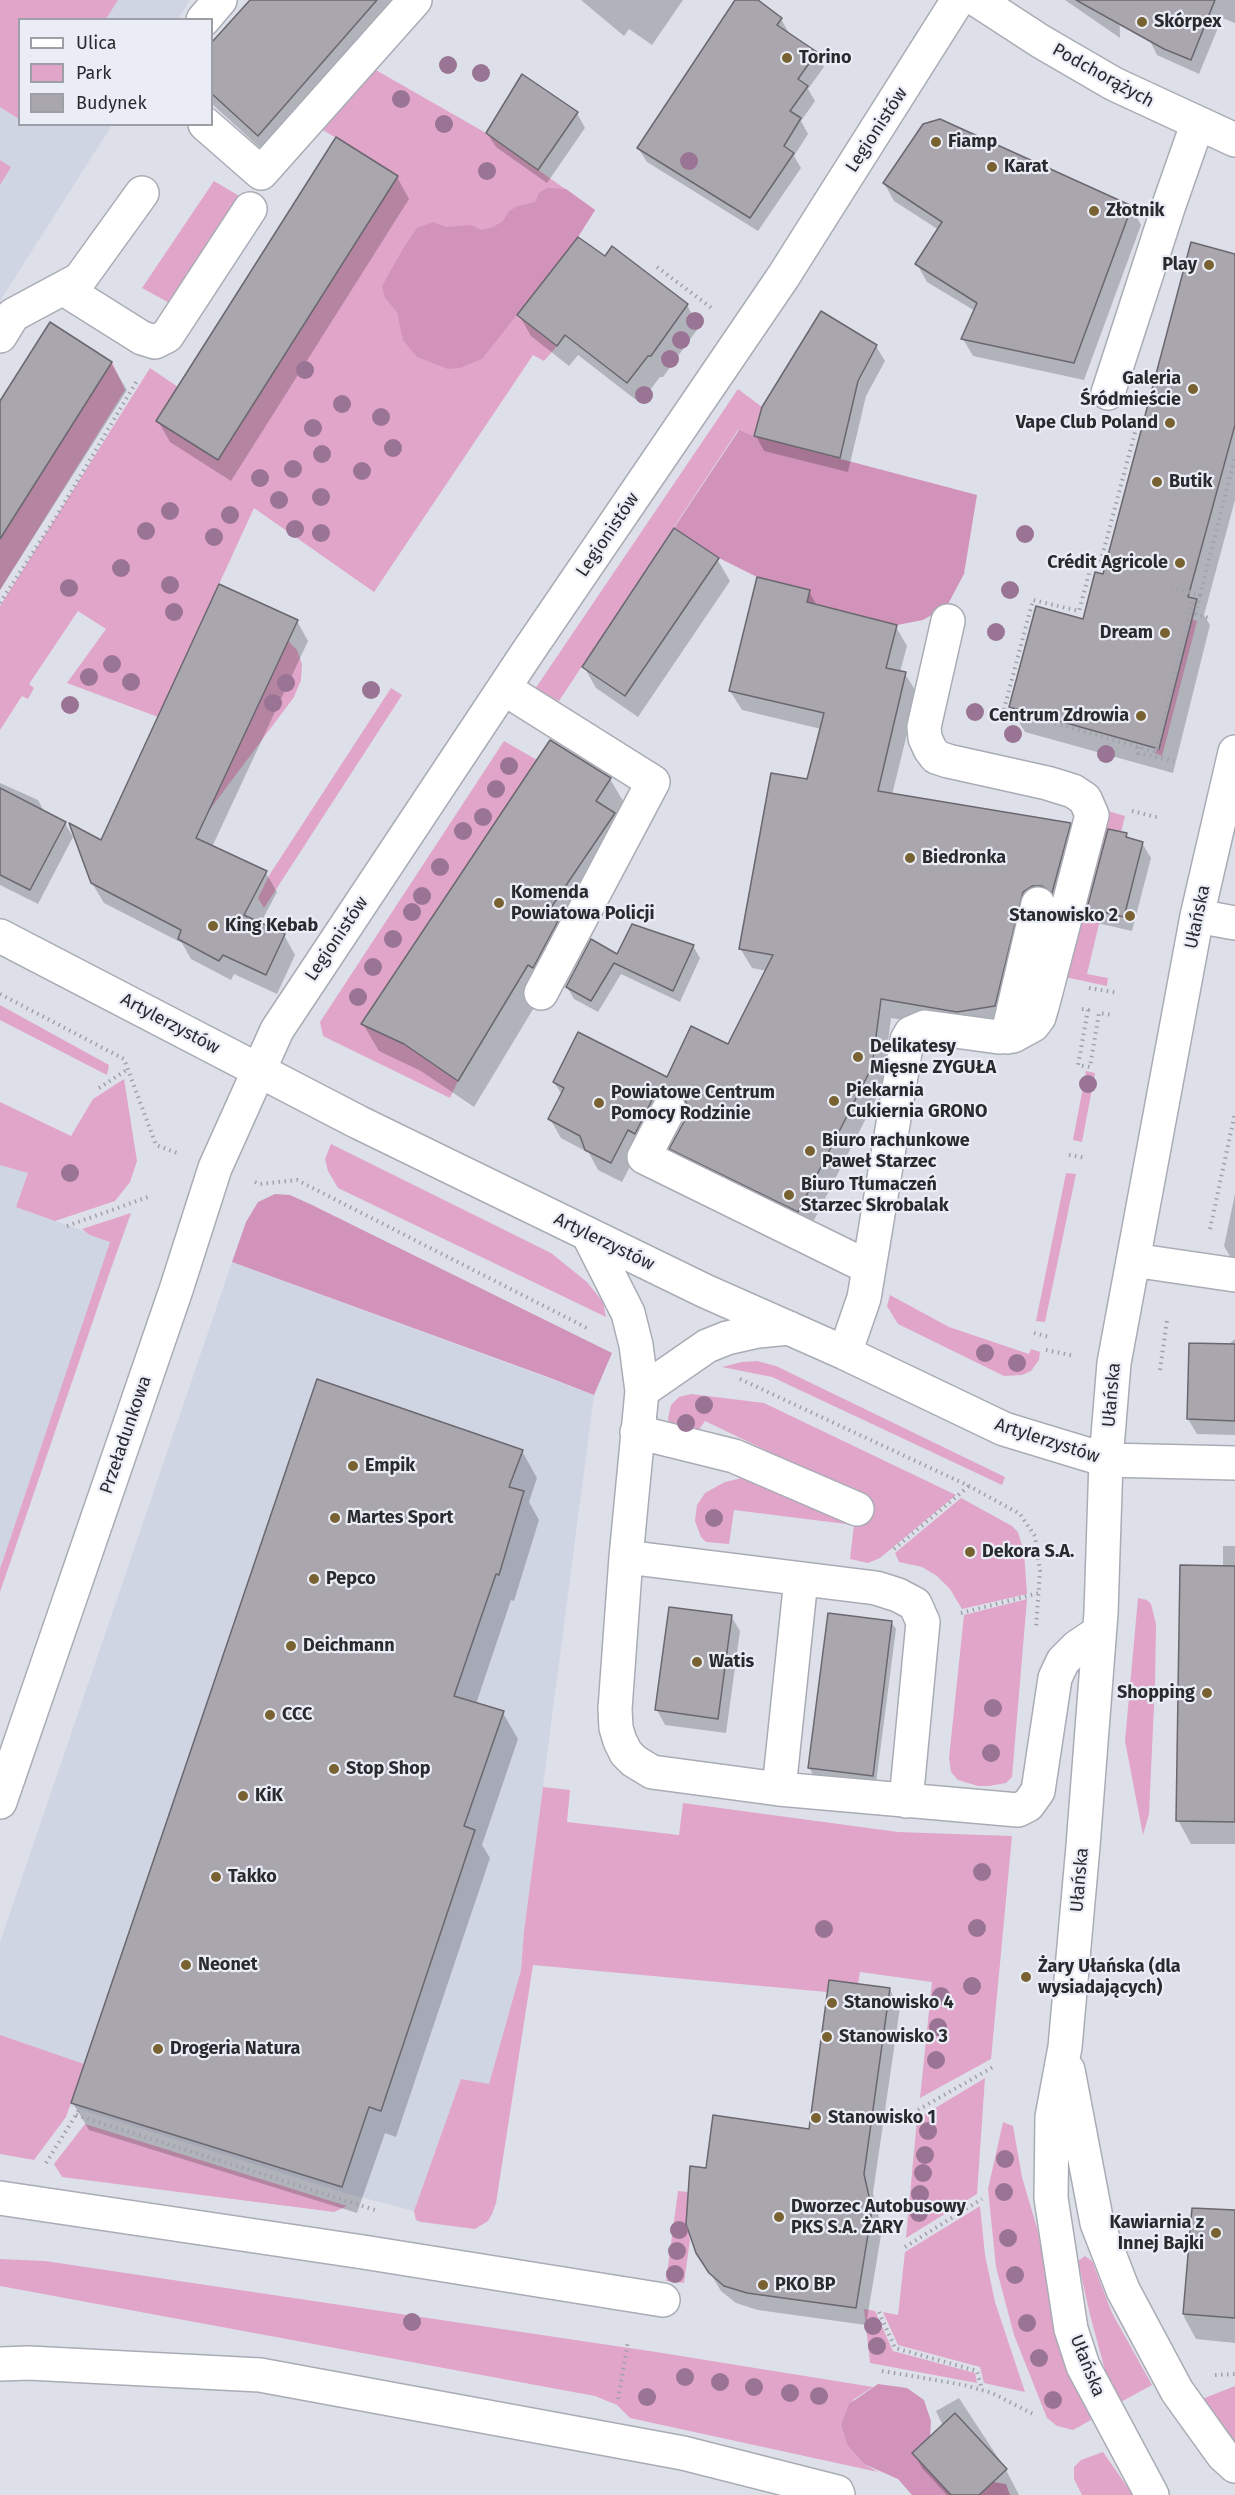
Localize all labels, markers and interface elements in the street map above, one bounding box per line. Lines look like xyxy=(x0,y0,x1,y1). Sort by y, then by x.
place label: Skórpex xyxy=(1154,11,1221,33)
marker: Skórpex xyxy=(1135,15,1149,29)
legend xyxy=(18,18,213,126)
text: Ulica xyxy=(76,32,116,54)
street label: Podchorążych xyxy=(1048,39,1158,113)
place label: Torino xyxy=(799,47,851,69)
marker: Torino xyxy=(780,51,794,65)
text: Park xyxy=(76,62,111,84)
street label: Legionistów xyxy=(842,83,912,177)
text: Budynek xyxy=(76,92,147,114)
place label: Fiamp xyxy=(948,131,997,153)
marker: Fiamp xyxy=(929,135,943,149)
place label: Karat xyxy=(1004,156,1048,178)
marker: Karat xyxy=(985,160,999,174)
place label: Złotnik xyxy=(1106,200,1164,222)
marker: Złotnik xyxy=(1087,204,1101,218)
place label: Play xyxy=(1162,254,1197,276)
marker: Play xyxy=(1202,258,1216,272)
place label: Galeria Śródmieście xyxy=(1080,368,1181,410)
marker: Galeria Śródmieście xyxy=(1186,382,1200,396)
place label: Vape Club Poland xyxy=(1016,412,1158,434)
marker: Vape Club Poland xyxy=(1163,416,1177,430)
place label: Butik xyxy=(1169,471,1212,493)
marker: Butik xyxy=(1150,475,1164,489)
street label: Legionistów xyxy=(572,489,644,581)
place label: Crédit Agricole xyxy=(1047,552,1168,574)
marker: Crédit Agricole xyxy=(1173,556,1187,570)
place label: Dream xyxy=(1100,622,1153,644)
marker: Dream xyxy=(1158,626,1172,640)
place label: Centrum Zdrowia xyxy=(989,705,1129,727)
marker: Centrum Zdrowia xyxy=(1134,709,1148,723)
place label: Biedronka xyxy=(922,847,1006,869)
marker: Biedronka xyxy=(903,851,917,865)
place label: Komenda Powiatowa Policji xyxy=(511,882,655,924)
street label: Ułańska xyxy=(1181,883,1215,951)
street label: Legionistów xyxy=(301,893,373,985)
marker: Komenda Powiatowa Policji xyxy=(492,896,506,910)
place label: Stanowisko 2 xyxy=(1009,905,1118,927)
marker: Stanowisko 2 xyxy=(1123,909,1137,923)
place label: King Kebab xyxy=(225,915,318,937)
marker: King Kebab xyxy=(206,919,220,933)
street label: Artylerzystów xyxy=(117,989,223,1059)
place label: Delikatesy Mięsne ZYGUŁA xyxy=(870,1036,996,1078)
marker: Delikatesy Mięsne ZYGUŁA xyxy=(851,1050,865,1064)
place label: Piekarnia Cukiernia GRONO xyxy=(846,1080,987,1122)
place label: Powiatowe Centrum Pomocy Rodzinie xyxy=(611,1082,775,1124)
marker: Piekarnia Cukiernia GRONO xyxy=(827,1094,841,1108)
marker: Powiatowe Centrum Pomocy Rodzinie xyxy=(592,1096,606,1110)
place label: Biuro rachunkowe Paweł Starzec xyxy=(822,1130,970,1172)
marker: Biuro rachunkowe Paweł Starzec xyxy=(803,1144,817,1158)
place label: Biuro Tłumaczeń Starzec Skrobalak xyxy=(801,1174,949,1216)
marker: Biuro Tłumaczeń Starzec Skrobalak xyxy=(782,1188,796,1202)
street label: Artylerzystów xyxy=(550,1208,658,1276)
street label: Ułańska xyxy=(1098,1362,1126,1428)
street label: Przeładunkowa xyxy=(96,1373,156,1497)
street label: Artylerzystów xyxy=(992,1414,1102,1468)
place label: Empik xyxy=(365,1455,415,1477)
marker: Empik xyxy=(346,1459,360,1473)
place label: Martes Sport xyxy=(347,1507,453,1529)
marker: Martes Sport xyxy=(328,1511,342,1525)
place label: Dekora S.A. xyxy=(982,1541,1074,1563)
marker: Dekora S.A. xyxy=(963,1545,977,1559)
place label: Pepco xyxy=(326,1568,376,1590)
marker: Pepco xyxy=(307,1572,321,1586)
place label: Deichmann xyxy=(303,1635,395,1657)
marker: Deichmann xyxy=(284,1639,298,1653)
place label: Watis xyxy=(709,1651,754,1673)
marker: Watis xyxy=(690,1655,704,1669)
place label: Shopping xyxy=(1117,1682,1195,1704)
marker: Shopping xyxy=(1200,1686,1214,1700)
place label: CCC xyxy=(282,1704,312,1726)
marker: CCC xyxy=(263,1708,277,1722)
place label: Stop Shop xyxy=(346,1758,430,1780)
marker: Stop Shop xyxy=(327,1762,341,1776)
place label: KiK xyxy=(255,1785,283,1807)
marker: KiK xyxy=(236,1789,250,1803)
street label: Ułańska xyxy=(1066,1847,1094,1913)
place label: Takko xyxy=(228,1866,277,1888)
marker: Takko xyxy=(209,1870,223,1884)
place label: Neonet xyxy=(198,1954,258,1976)
place label: Żary Ułańska (dla wysiadających) xyxy=(1038,1956,1181,1998)
marker: Neonet xyxy=(179,1958,193,1972)
marker: Żary Ułańska (dla wysiadających) xyxy=(1019,1970,1033,1984)
place label: Stanowisko 4 xyxy=(844,1992,954,2014)
marker: Stanowisko 4 xyxy=(825,1996,839,2010)
place label: Stanowisko 3 xyxy=(839,2026,948,2048)
marker: Stanowisko 3 xyxy=(820,2030,834,2044)
place label: Drogeria Natura xyxy=(170,2038,300,2060)
marker: Drogeria Natura xyxy=(151,2042,165,2056)
place label: Stanowisko 1 xyxy=(828,2107,936,2129)
marker: Stanowisko 1 xyxy=(809,2111,823,2125)
place label: Dworzec Autobusowy PKS S.A. ŻARY xyxy=(791,2196,966,2238)
marker: Dworzec Autobusowy PKS S.A. ŻARY xyxy=(772,2210,786,2224)
place label: Kawiarnia z Innej Bajki xyxy=(1110,2212,1204,2254)
marker: Kawiarnia z Innej Bajki xyxy=(1209,2226,1223,2240)
place label: PKO BP xyxy=(775,2274,835,2296)
marker: PKO BP xyxy=(756,2278,770,2292)
street label: Ułańska xyxy=(1065,2332,1109,2400)

